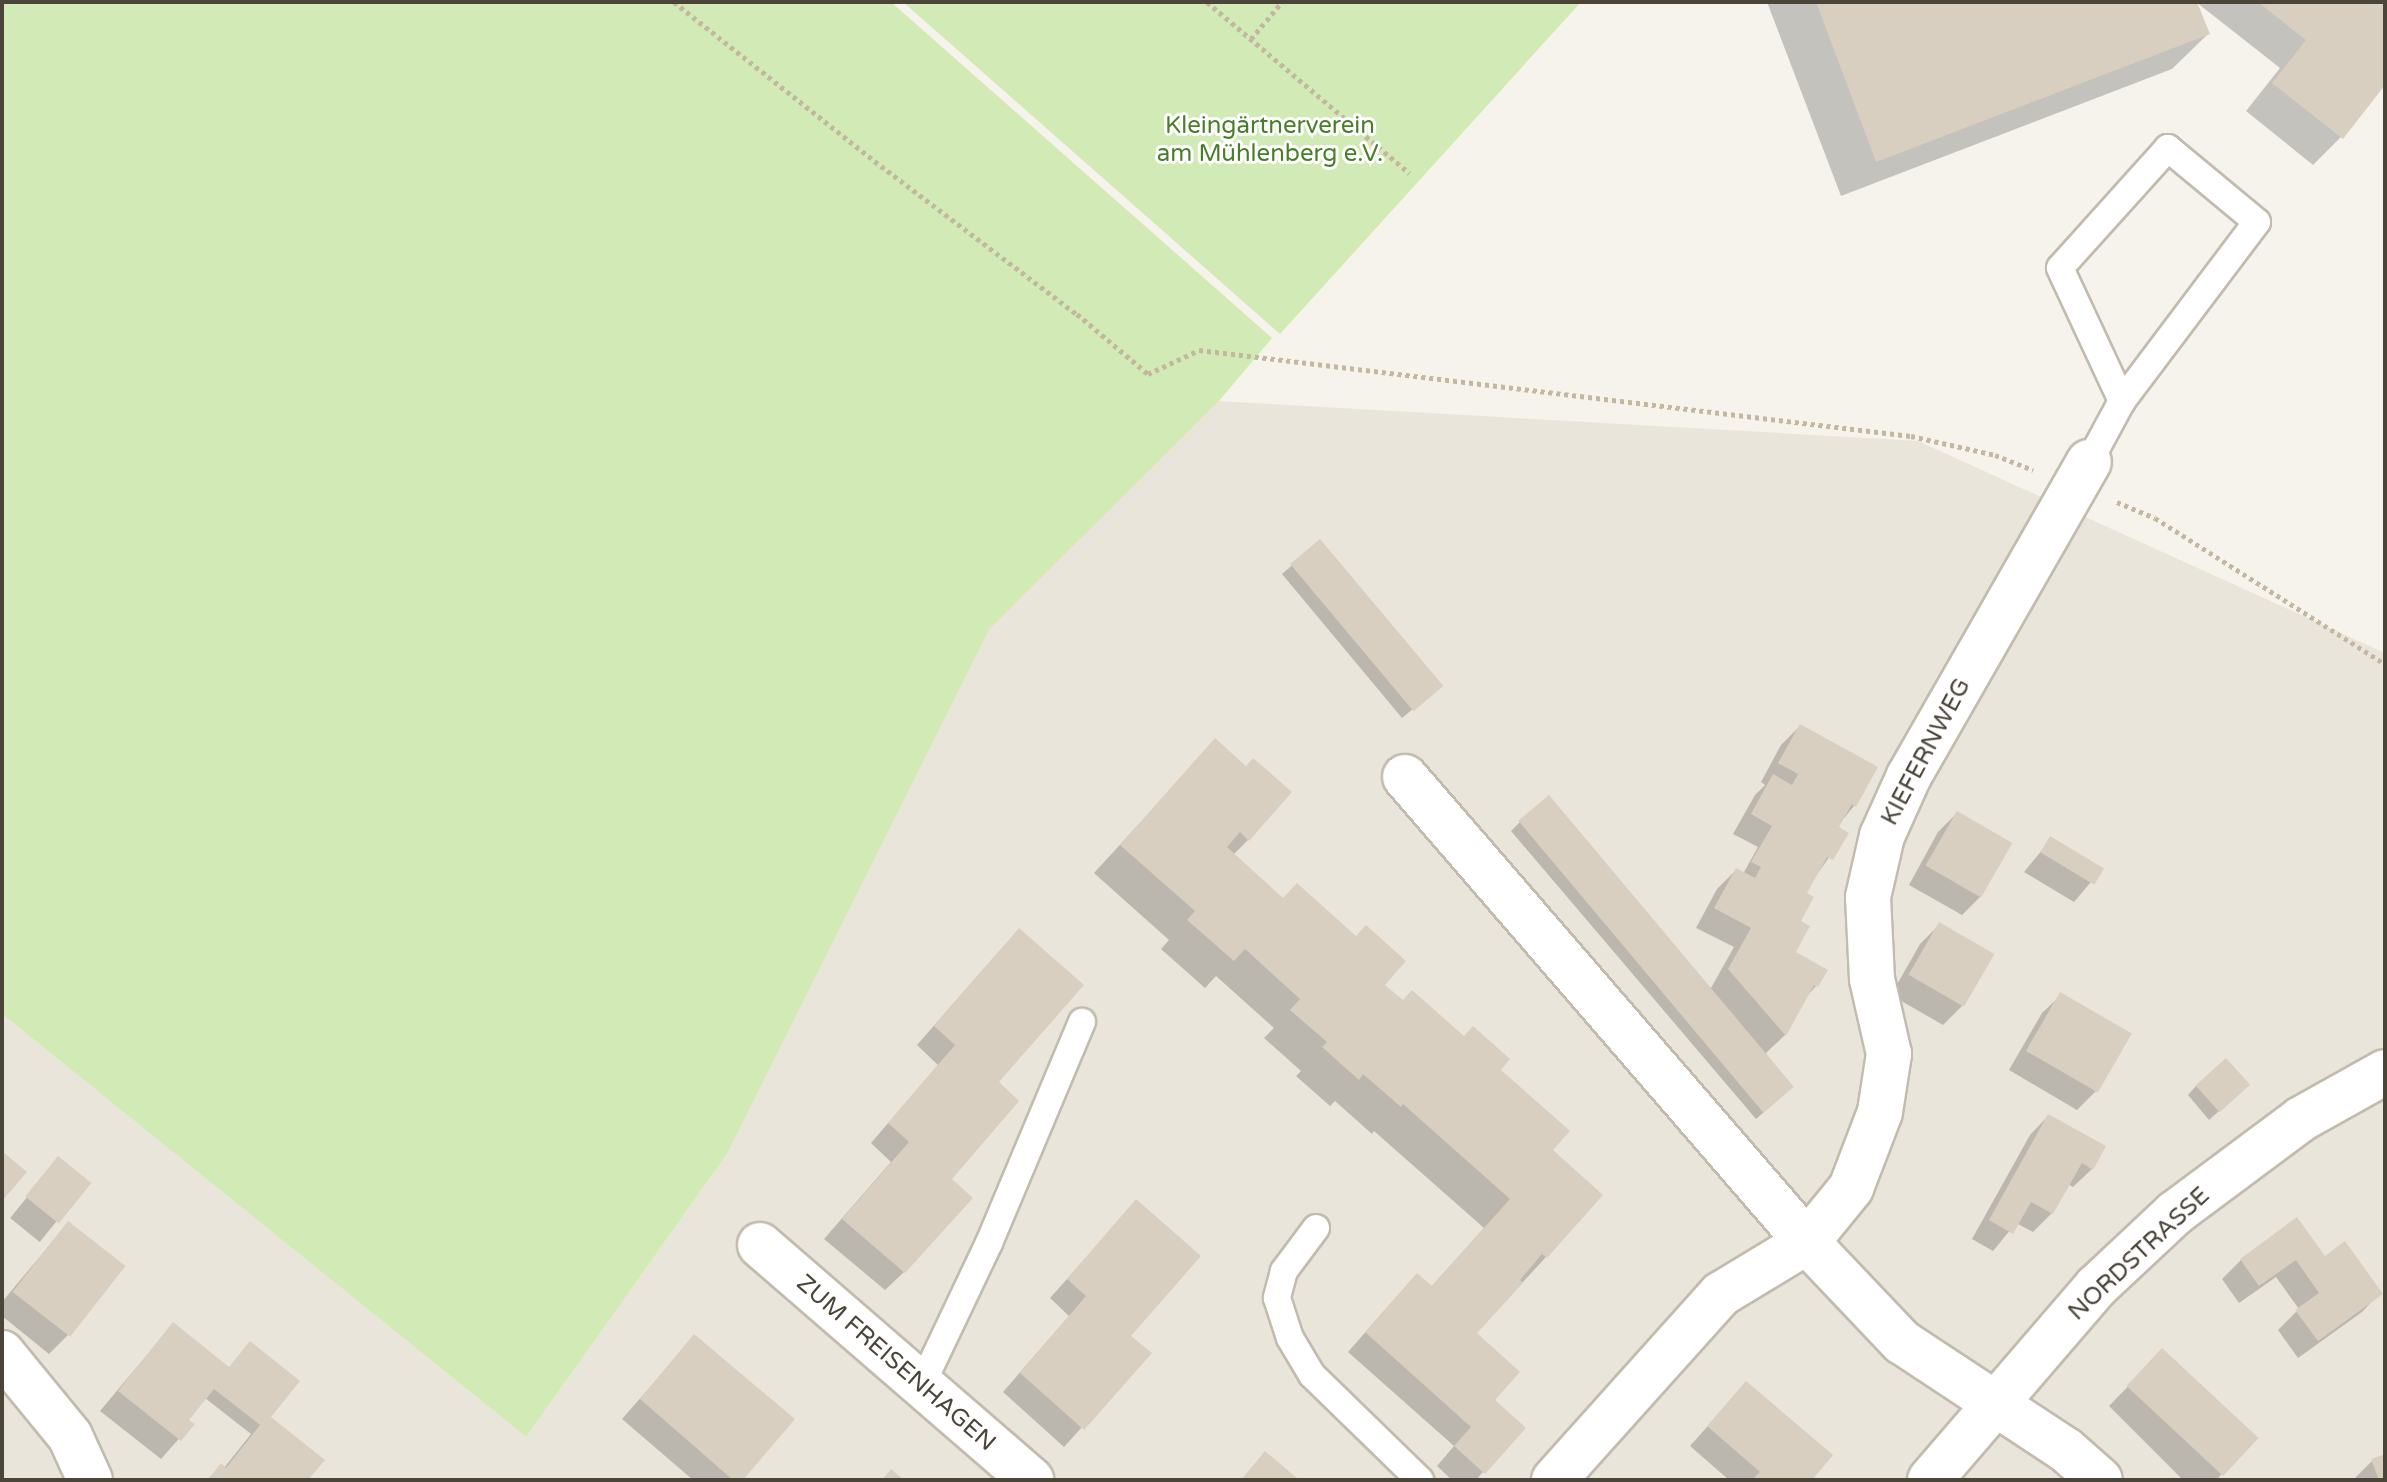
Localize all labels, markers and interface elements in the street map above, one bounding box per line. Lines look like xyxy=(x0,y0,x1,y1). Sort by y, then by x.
park label: Kleingärtnerverein am Mühlenberg e.V. xyxy=(1157,112,1383,168)
street label: KIEFERNWEG xyxy=(1875,674,1977,830)
street label: NORDSTRASSE xyxy=(2063,1181,2215,1327)
street label: ZUM FREISENHAGEN xyxy=(790,1269,1002,1457)

